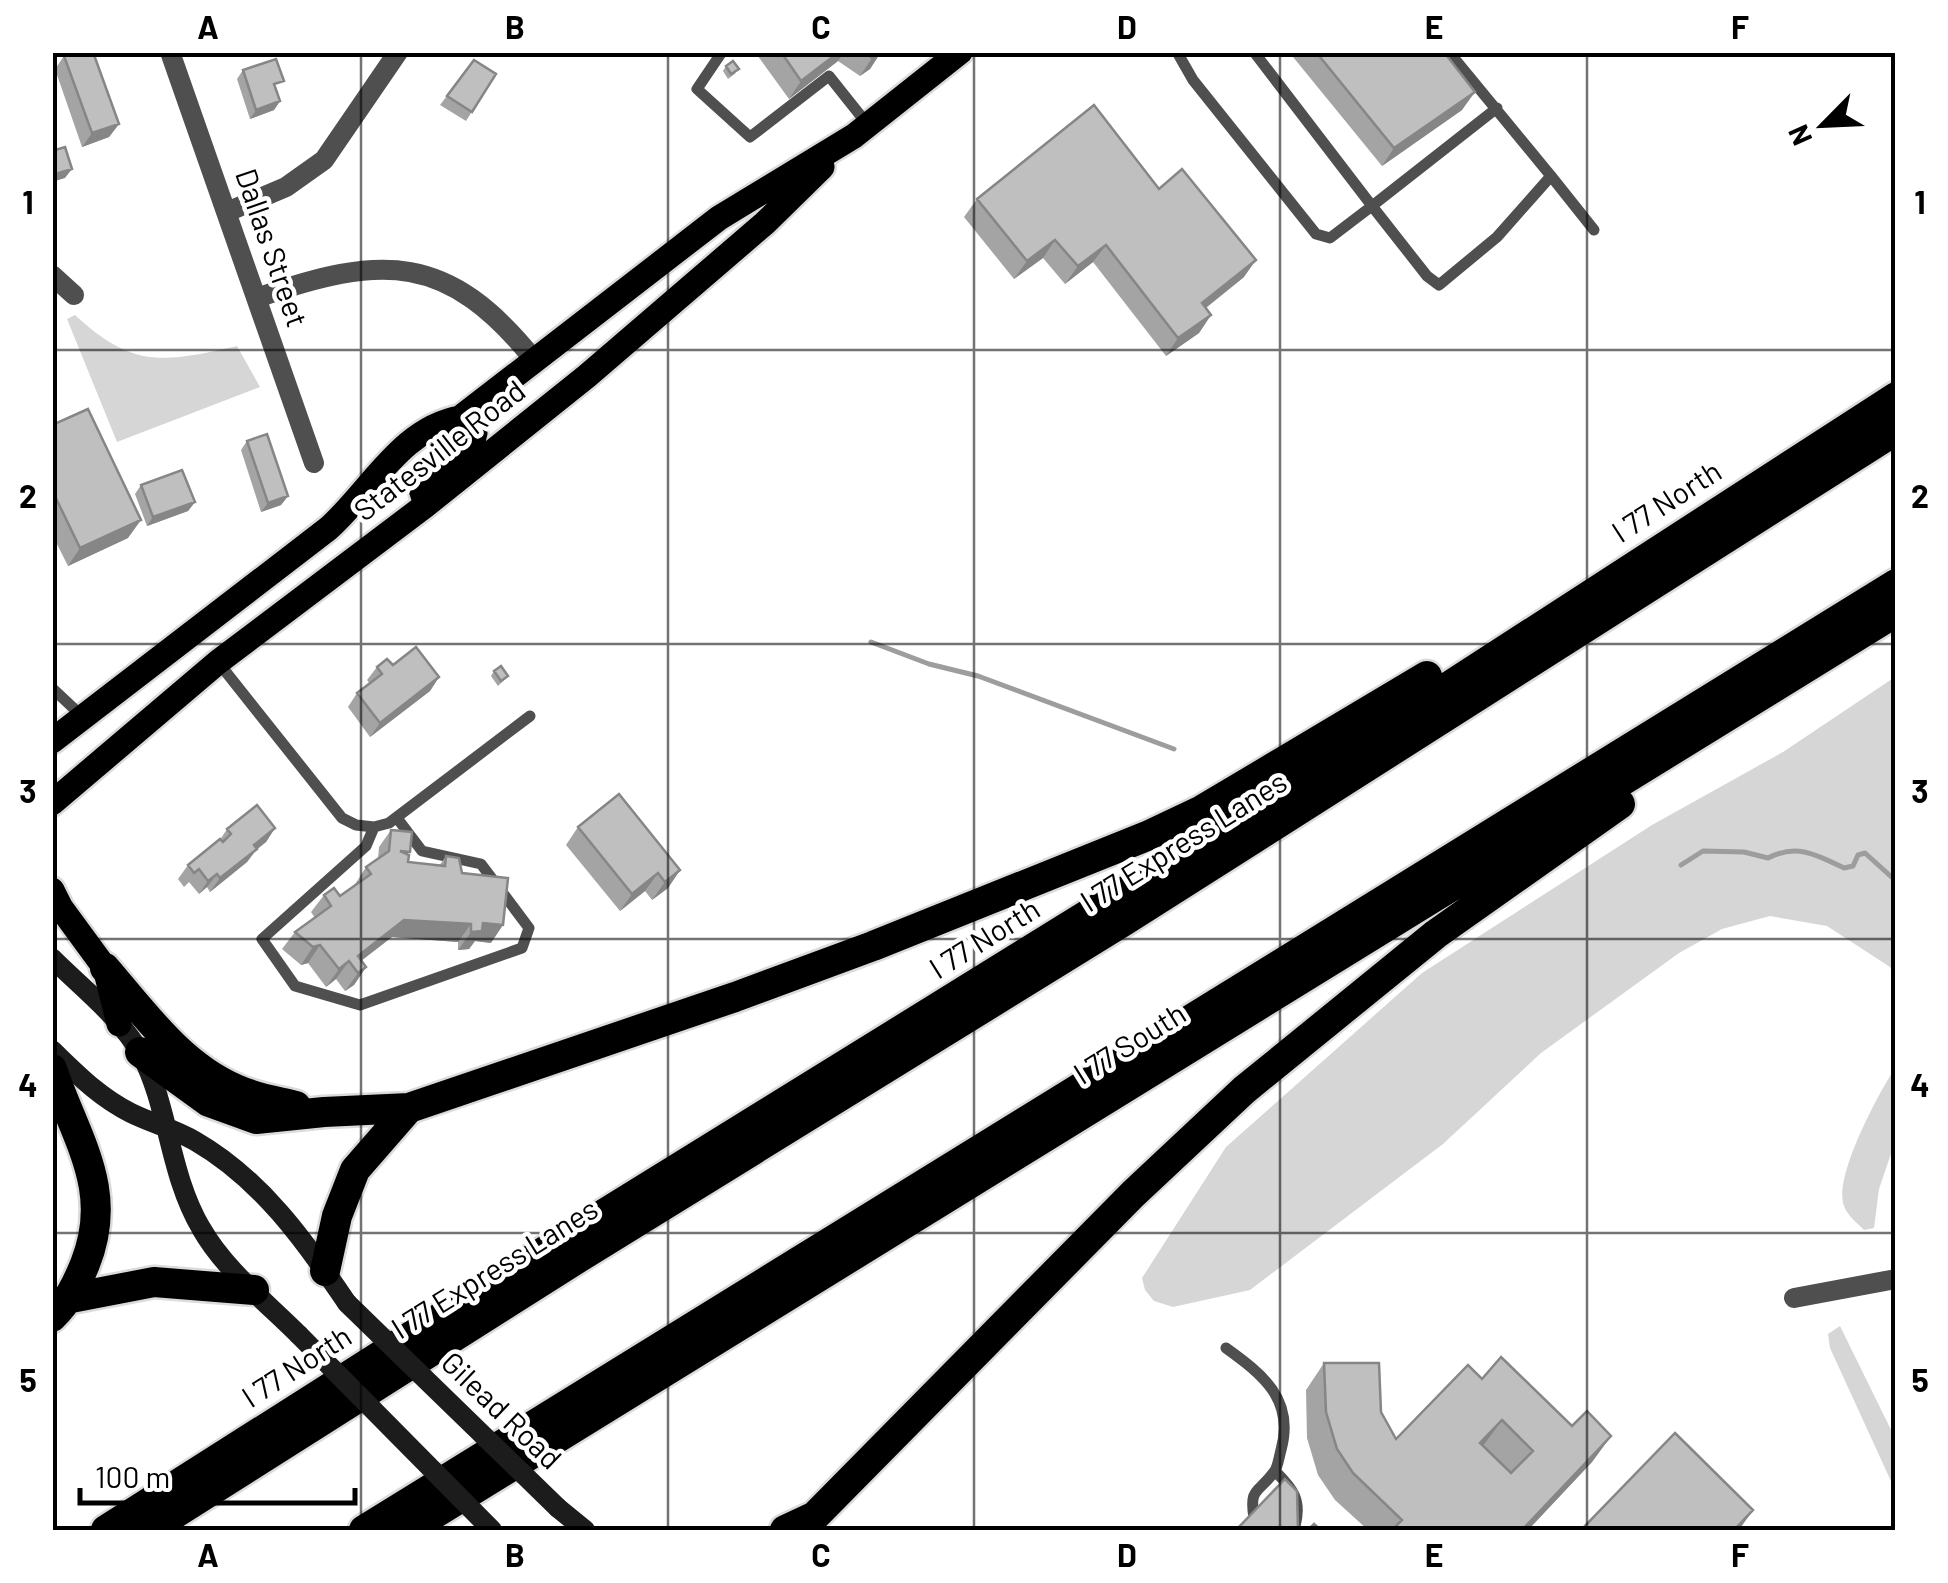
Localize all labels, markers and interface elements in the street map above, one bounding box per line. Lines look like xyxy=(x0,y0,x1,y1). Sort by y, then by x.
text: A xyxy=(197,7,219,45)
text: B xyxy=(505,7,525,45)
text: C xyxy=(811,7,831,45)
text: D xyxy=(1117,7,1137,45)
text: E xyxy=(1425,7,1443,45)
text: F xyxy=(1731,7,1749,45)
north arrow xyxy=(1773,75,1873,175)
text: N xyxy=(1780,120,1819,151)
street label: Dallas Street xyxy=(229,163,317,331)
text: 1 xyxy=(22,182,34,220)
text: 1 xyxy=(1914,182,1926,220)
street label: Statesville Road xyxy=(346,371,532,527)
street label: I 77 North xyxy=(1604,452,1727,549)
text: 2 xyxy=(19,476,37,514)
text: 2 xyxy=(1911,476,1929,514)
street label: I 77 Express Lanes xyxy=(1073,762,1293,918)
text: 3 xyxy=(19,771,37,809)
text: 3 xyxy=(1911,771,1929,809)
street label: I 77 North xyxy=(922,889,1046,985)
street label: I 77 South xyxy=(1066,994,1192,1091)
text: 4 xyxy=(18,1065,38,1103)
text: 4 xyxy=(1910,1065,1930,1103)
street label: I 77 Express Lanes xyxy=(384,1189,604,1345)
street label: I 77 North xyxy=(234,1317,357,1414)
street label: Gilead Road xyxy=(435,1344,570,1476)
text: 5 xyxy=(19,1360,37,1398)
text: 5 xyxy=(1911,1360,1929,1398)
scale bar xyxy=(80,1443,355,1505)
text: 100 m xyxy=(95,1458,170,1494)
text: A xyxy=(197,1535,219,1573)
text: B xyxy=(505,1535,525,1573)
text: C xyxy=(811,1535,831,1573)
text: D xyxy=(1117,1535,1137,1573)
text: E xyxy=(1425,1535,1443,1573)
text: F xyxy=(1731,1535,1749,1573)

